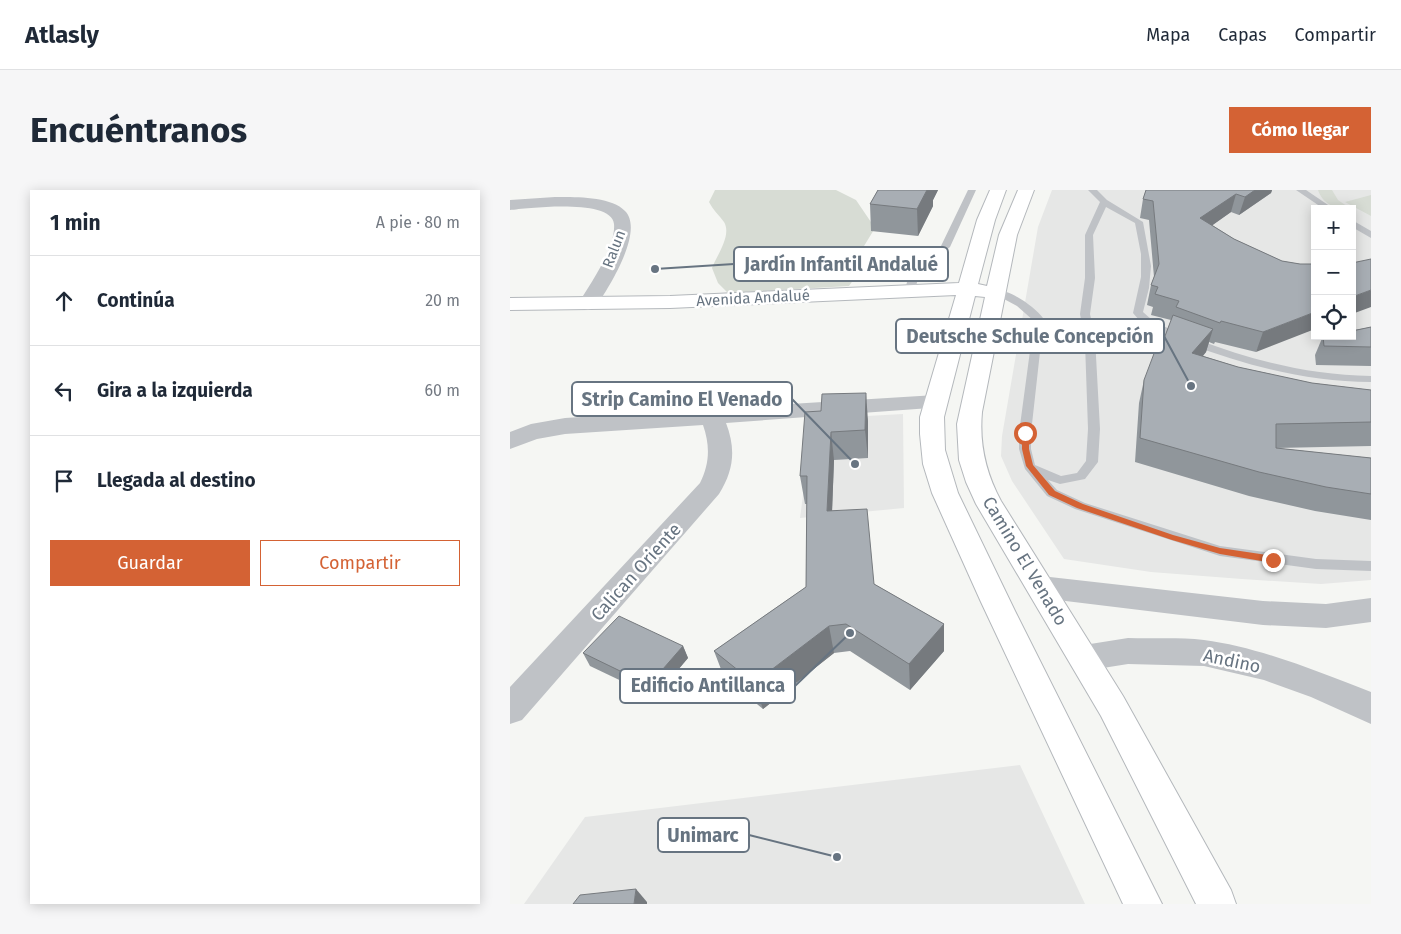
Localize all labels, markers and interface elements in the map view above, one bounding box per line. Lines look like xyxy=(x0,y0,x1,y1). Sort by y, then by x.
text: Atlasly xyxy=(25,21,99,49)
text: Mapa xyxy=(1146,24,1190,46)
text: Capas xyxy=(1218,24,1267,46)
text: Compartir xyxy=(1295,24,1376,46)
button: Cómo llegar xyxy=(1229,107,1371,153)
text: Encuéntranos xyxy=(30,109,247,151)
map controls xyxy=(1311,205,1356,340)
button: + xyxy=(1311,205,1356,250)
text: 1 min xyxy=(50,210,101,236)
text: A pie · 80 m xyxy=(376,213,460,232)
street label: Ralun xyxy=(599,228,629,270)
callout: Jardín Infantil Andalué xyxy=(734,247,948,281)
button: − xyxy=(1311,250,1356,295)
text: Jardín Infantil Andalué xyxy=(743,253,938,276)
street label: Avenida Andalué xyxy=(696,286,810,310)
icon: ahead xyxy=(50,287,78,315)
text: Continúa xyxy=(97,289,175,312)
text: 20 m xyxy=(425,291,460,310)
button: locate xyxy=(1311,295,1356,340)
callout: Deutsche Schule Concepción xyxy=(896,319,1164,353)
text: Deutsche Schule Concepción xyxy=(906,325,1154,348)
icon: left xyxy=(50,377,78,405)
text: Gira a la izquierda xyxy=(97,379,253,402)
text: 60 m xyxy=(425,381,460,400)
callout: Strip Camino El Venado xyxy=(572,382,792,416)
text: Strip Camino El Venado xyxy=(582,388,782,411)
route start xyxy=(1014,422,1037,445)
icon: arrive xyxy=(50,467,78,495)
text: Llegada al destino xyxy=(97,469,256,492)
street label: Camino El Venado xyxy=(978,493,1072,629)
street label: Calican Oriente xyxy=(586,518,686,626)
button: Guardar xyxy=(50,540,250,586)
button: Compartir xyxy=(260,540,460,586)
route end xyxy=(1262,549,1285,572)
street label: Andino xyxy=(1201,644,1263,678)
callout: Edificio Antillanca xyxy=(620,669,795,703)
text: Edificio Antillanca xyxy=(631,674,785,697)
callout: Unimarc xyxy=(658,818,749,852)
text: Unimarc xyxy=(667,824,739,847)

